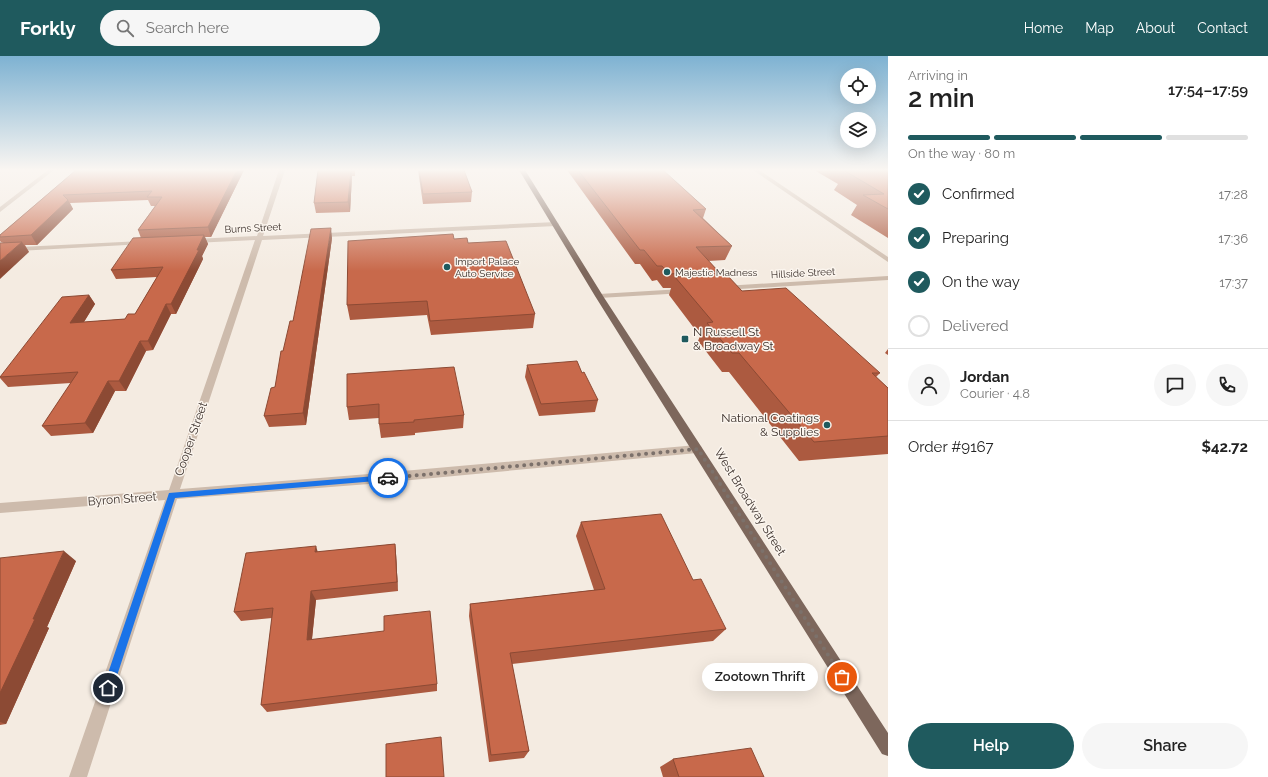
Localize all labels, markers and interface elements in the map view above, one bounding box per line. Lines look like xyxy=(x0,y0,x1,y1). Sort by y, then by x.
search box xyxy=(100,10,380,46)
text: Forkly xyxy=(20,17,76,39)
icon: search xyxy=(114,17,136,39)
text: Search here xyxy=(146,19,229,37)
text: Home xyxy=(1024,20,1063,36)
text: Map xyxy=(1085,20,1114,36)
text: About xyxy=(1136,20,1175,36)
text: Contact xyxy=(1197,20,1248,36)
map controls xyxy=(840,68,876,148)
button: locate xyxy=(840,68,876,104)
text: Arriving in xyxy=(908,68,968,83)
text: 17:54–17:59 xyxy=(1168,81,1248,99)
text: 2 min xyxy=(908,83,975,113)
button: layers xyxy=(840,112,876,148)
text: On the way · 80 m xyxy=(908,146,1015,161)
icon: check xyxy=(908,183,930,205)
text: Confirmed xyxy=(942,185,1015,203)
text: 17:28 xyxy=(1219,187,1248,202)
street label: Burns Street xyxy=(224,221,282,235)
icon: check xyxy=(908,227,930,249)
text: Preparing xyxy=(942,229,1009,247)
text: 17:36 xyxy=(1218,231,1248,246)
place label: Import Palace Auto Service xyxy=(455,256,519,279)
marker: Import Palace Auto Service xyxy=(442,262,452,272)
street label: Hillside Street xyxy=(771,266,836,280)
marker: Majestic Madness xyxy=(662,267,672,277)
place label: Majestic Madness xyxy=(675,267,758,278)
icon: check xyxy=(908,271,930,293)
text: On the way xyxy=(942,273,1020,291)
text: 17:37 xyxy=(1219,275,1248,290)
text: Delivered xyxy=(942,317,1009,335)
place label: N Russell St & Broadway St xyxy=(693,325,774,353)
marker: N Russell St & Broadway St xyxy=(680,334,690,344)
button: person xyxy=(908,364,950,406)
button: chat xyxy=(1154,364,1196,406)
button: phone xyxy=(1206,364,1248,406)
text: Jordan xyxy=(960,368,1009,386)
text: Courier · 4.8 xyxy=(960,386,1030,401)
street label: Cooper Street xyxy=(172,400,210,478)
place label: National Coatings & Supplies xyxy=(721,411,819,439)
marker: National Coatings & Supplies xyxy=(822,420,832,430)
text: Order #9167 xyxy=(908,438,994,456)
text: $42.72 xyxy=(1202,438,1248,456)
street label: West Broadway Street xyxy=(711,446,789,558)
courier xyxy=(368,458,408,498)
icon: car xyxy=(377,467,399,489)
street label: Byron Street xyxy=(87,490,157,508)
pin xyxy=(825,660,859,694)
callout: Zootown Thrift xyxy=(702,663,818,691)
icon: bag xyxy=(831,666,853,688)
text: Zootown Thrift xyxy=(715,669,805,684)
pin xyxy=(91,671,125,705)
icon: home xyxy=(97,677,119,699)
button: Help xyxy=(908,723,1074,769)
button: Share xyxy=(1082,723,1248,769)

